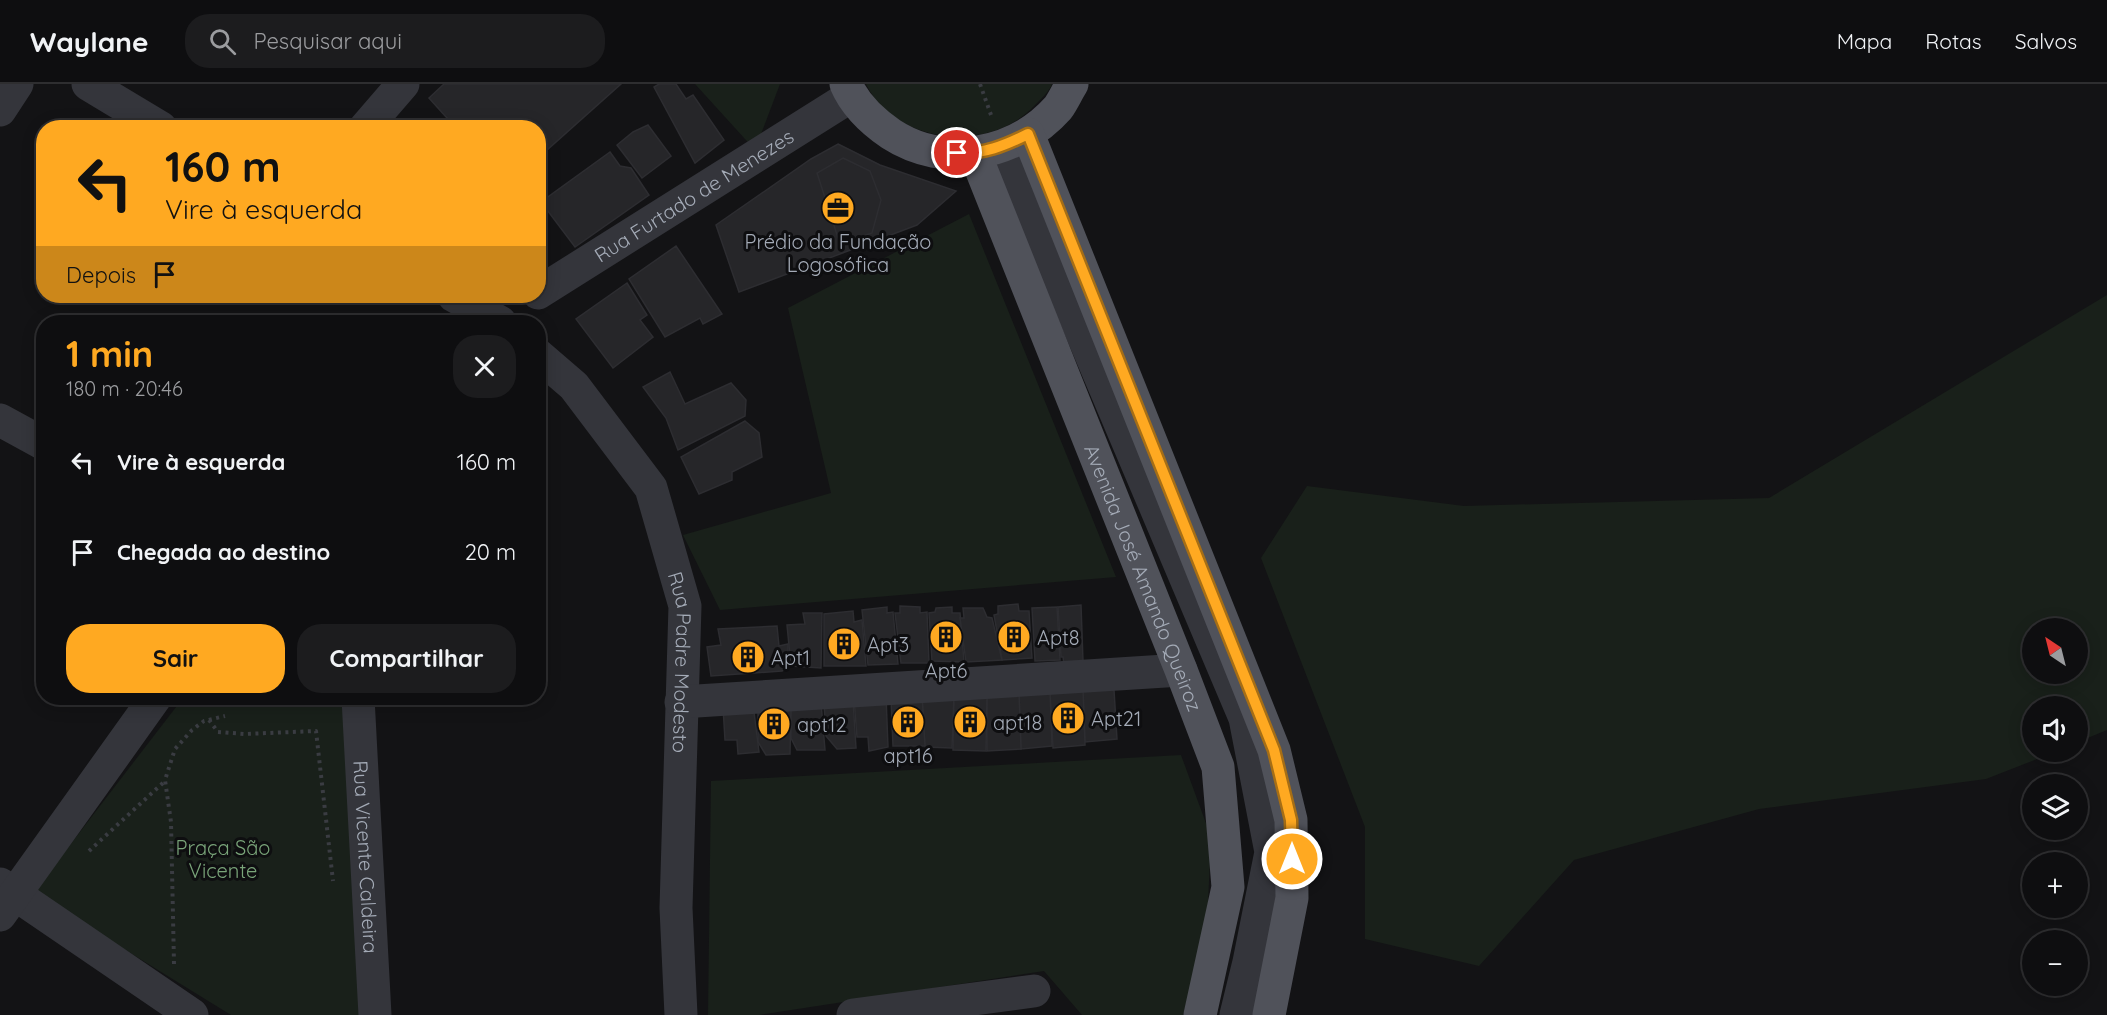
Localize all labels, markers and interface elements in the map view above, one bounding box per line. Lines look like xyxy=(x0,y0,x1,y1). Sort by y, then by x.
search box xyxy=(185,14,605,68)
text: Waylane xyxy=(30,24,149,59)
icon: search xyxy=(206,25,239,58)
text: Pesquisar aqui xyxy=(254,27,402,55)
text: Mapa xyxy=(1837,28,1892,54)
text: Rotas xyxy=(1925,28,1982,54)
text: Salvos xyxy=(2015,28,2077,54)
street label: Rua Furtado de Menezes xyxy=(589,123,798,267)
pin xyxy=(931,127,982,178)
icon: arrive xyxy=(940,136,973,169)
text: 160 m xyxy=(165,140,281,193)
icon: left xyxy=(66,144,144,222)
office icon: Prédio da Fundação Logosófica xyxy=(820,190,856,226)
text: Vire à esquerda xyxy=(165,192,362,226)
place label: Prédio da Fundação Logosófica xyxy=(745,229,931,277)
icon: arrive xyxy=(148,258,181,291)
text: Depois xyxy=(66,261,136,289)
text: 1 min xyxy=(66,331,153,376)
button: close xyxy=(453,335,516,398)
text: 180 m · 20:46 xyxy=(66,376,183,401)
street label: Avenida José Amando Queiroz xyxy=(1080,440,1208,715)
icon: left xyxy=(66,446,99,479)
text: Vire à esquerda xyxy=(117,448,285,476)
text: 160 m xyxy=(457,448,516,476)
icon: arrive xyxy=(66,536,99,569)
text: Chegada ao destino xyxy=(117,538,330,566)
text: 20 m xyxy=(465,538,516,566)
street label: Rua Padre Modesto xyxy=(663,569,697,753)
north arrow xyxy=(2022,618,2088,684)
map controls xyxy=(2022,618,2088,996)
building icon: Apt6 xyxy=(928,619,964,655)
building icon: Apt8 xyxy=(996,619,1032,655)
button: Sair xyxy=(66,624,285,693)
button: Compartilhar xyxy=(297,624,516,693)
place label: Apt8 xyxy=(1037,625,1080,650)
building icon: Apt3 xyxy=(826,626,862,662)
place label: Apt3 xyxy=(867,632,909,657)
building icon: Apt1 xyxy=(730,639,766,675)
place label: Apt1 xyxy=(771,645,810,670)
place label: Apt6 xyxy=(925,658,968,683)
button: sound xyxy=(2022,696,2088,762)
building icon: Apt21 xyxy=(1050,700,1086,736)
building icon: apt16 xyxy=(890,704,926,740)
building icon: apt18 xyxy=(952,704,988,740)
building icon: apt12 xyxy=(756,706,792,742)
place label: Apt21 xyxy=(1091,706,1141,731)
place label: apt18 xyxy=(993,710,1042,735)
place label: apt12 xyxy=(797,712,847,737)
place label: apt16 xyxy=(883,743,933,768)
street label: Rua Vicente Caldeira xyxy=(349,760,384,954)
button: layers xyxy=(2022,774,2088,840)
position arrow xyxy=(1260,827,1324,891)
park label: Praça São Vicente xyxy=(176,835,270,883)
button: + xyxy=(2022,852,2088,918)
button: − xyxy=(2022,930,2088,996)

